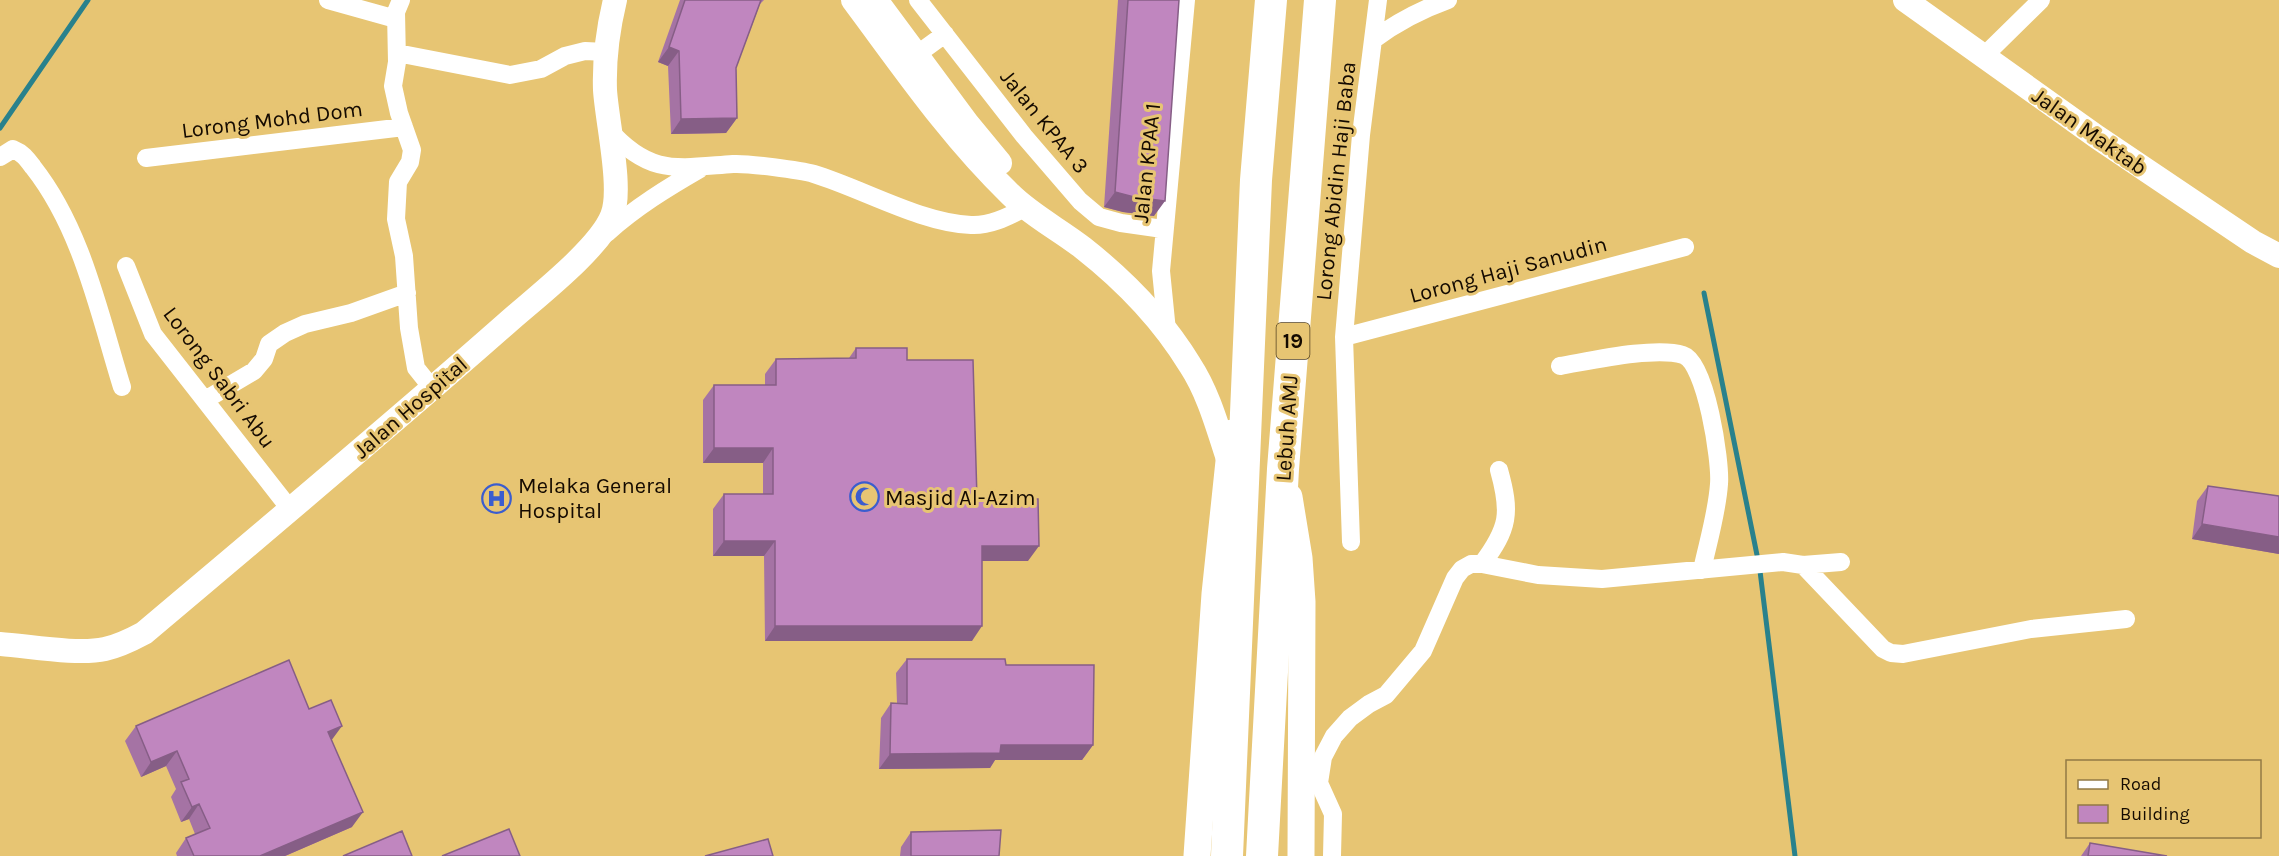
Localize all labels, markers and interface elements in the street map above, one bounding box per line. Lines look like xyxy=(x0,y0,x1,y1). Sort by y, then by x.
street label: Lorong Abidin Haji Baba xyxy=(1311,60,1361,302)
street label: Jalan KPAA 3 xyxy=(994,65,1094,179)
street label: Jalan Maktab xyxy=(2027,83,2152,181)
street label: Lorong Mohd Dom xyxy=(180,96,364,144)
street label: Jalan KPAA 1 xyxy=(1128,102,1166,224)
street label: Lorong Haji Sanudin xyxy=(1407,231,1610,309)
street label: Lorong Sabri Abu xyxy=(158,302,281,453)
road number: 19 xyxy=(1276,323,1310,359)
street label: Jalan Hospital xyxy=(349,351,473,464)
street label: Lebuh AMJ xyxy=(1270,374,1304,482)
place label: Melaka General Hospital xyxy=(518,473,672,524)
mosque icon: Masjid Al-Azim xyxy=(848,481,880,513)
hospital icon: Melaka General Hospital xyxy=(481,482,513,514)
place label: Masjid Al-Azim xyxy=(885,485,1036,511)
legend xyxy=(2066,760,2261,838)
text: Road xyxy=(2120,773,2161,795)
text: Building xyxy=(2120,803,2190,825)

